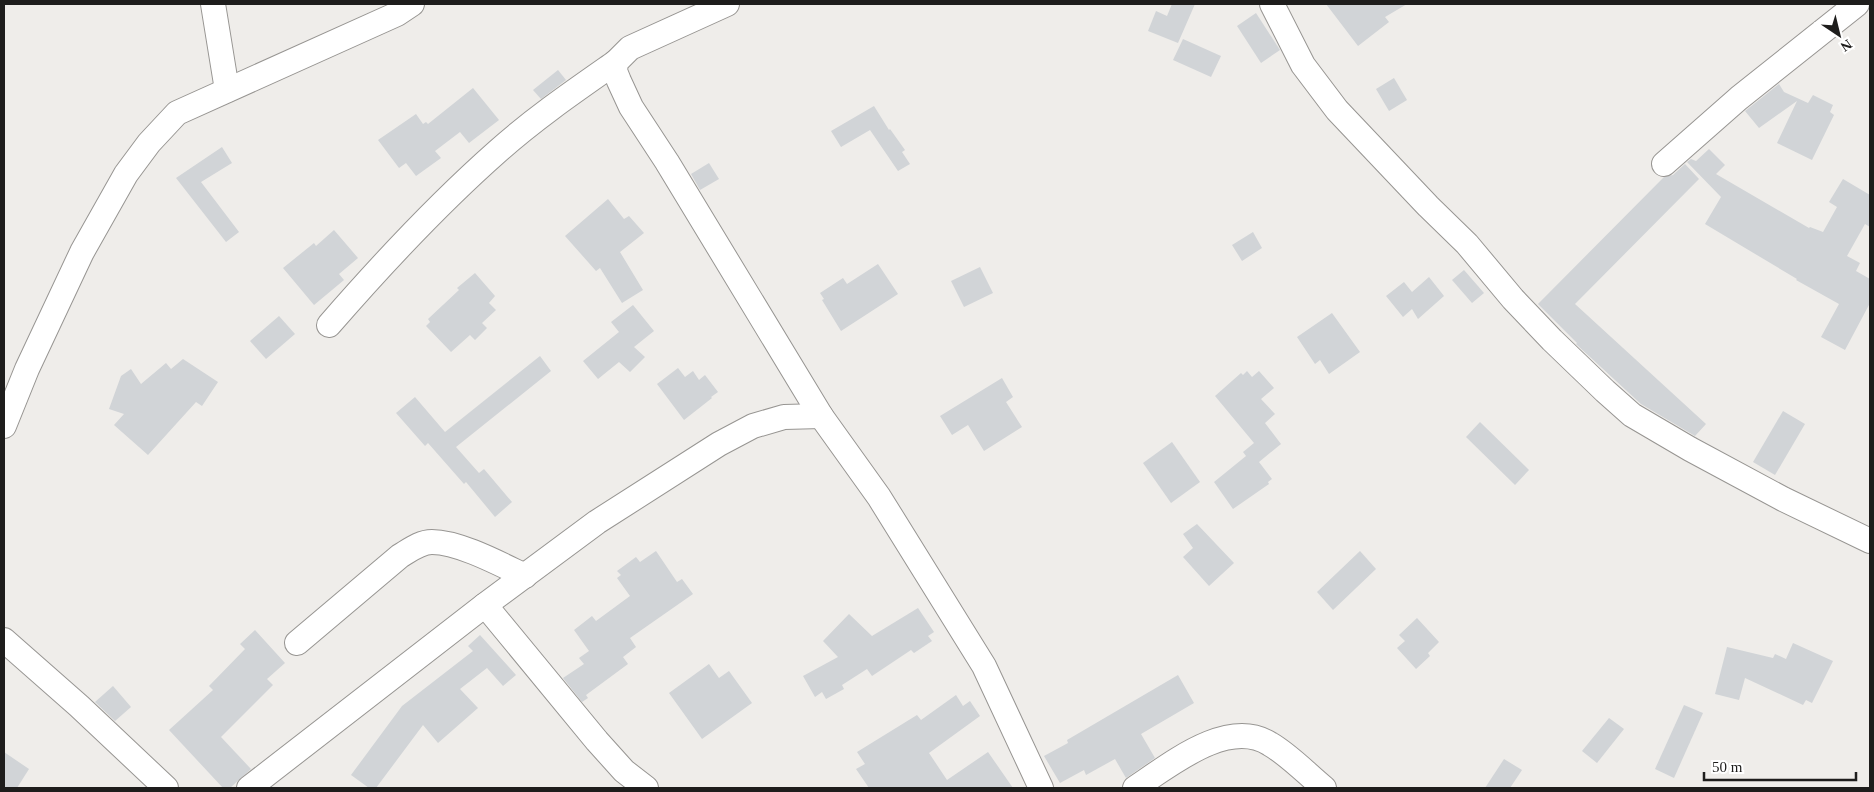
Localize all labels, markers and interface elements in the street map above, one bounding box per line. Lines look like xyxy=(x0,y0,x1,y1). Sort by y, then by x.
north arrow xyxy=(1814,10,1864,60)
text: N xyxy=(1838,36,1855,54)
scale bar xyxy=(1704,750,1856,782)
text: 50 m xyxy=(1712,759,1743,775)

